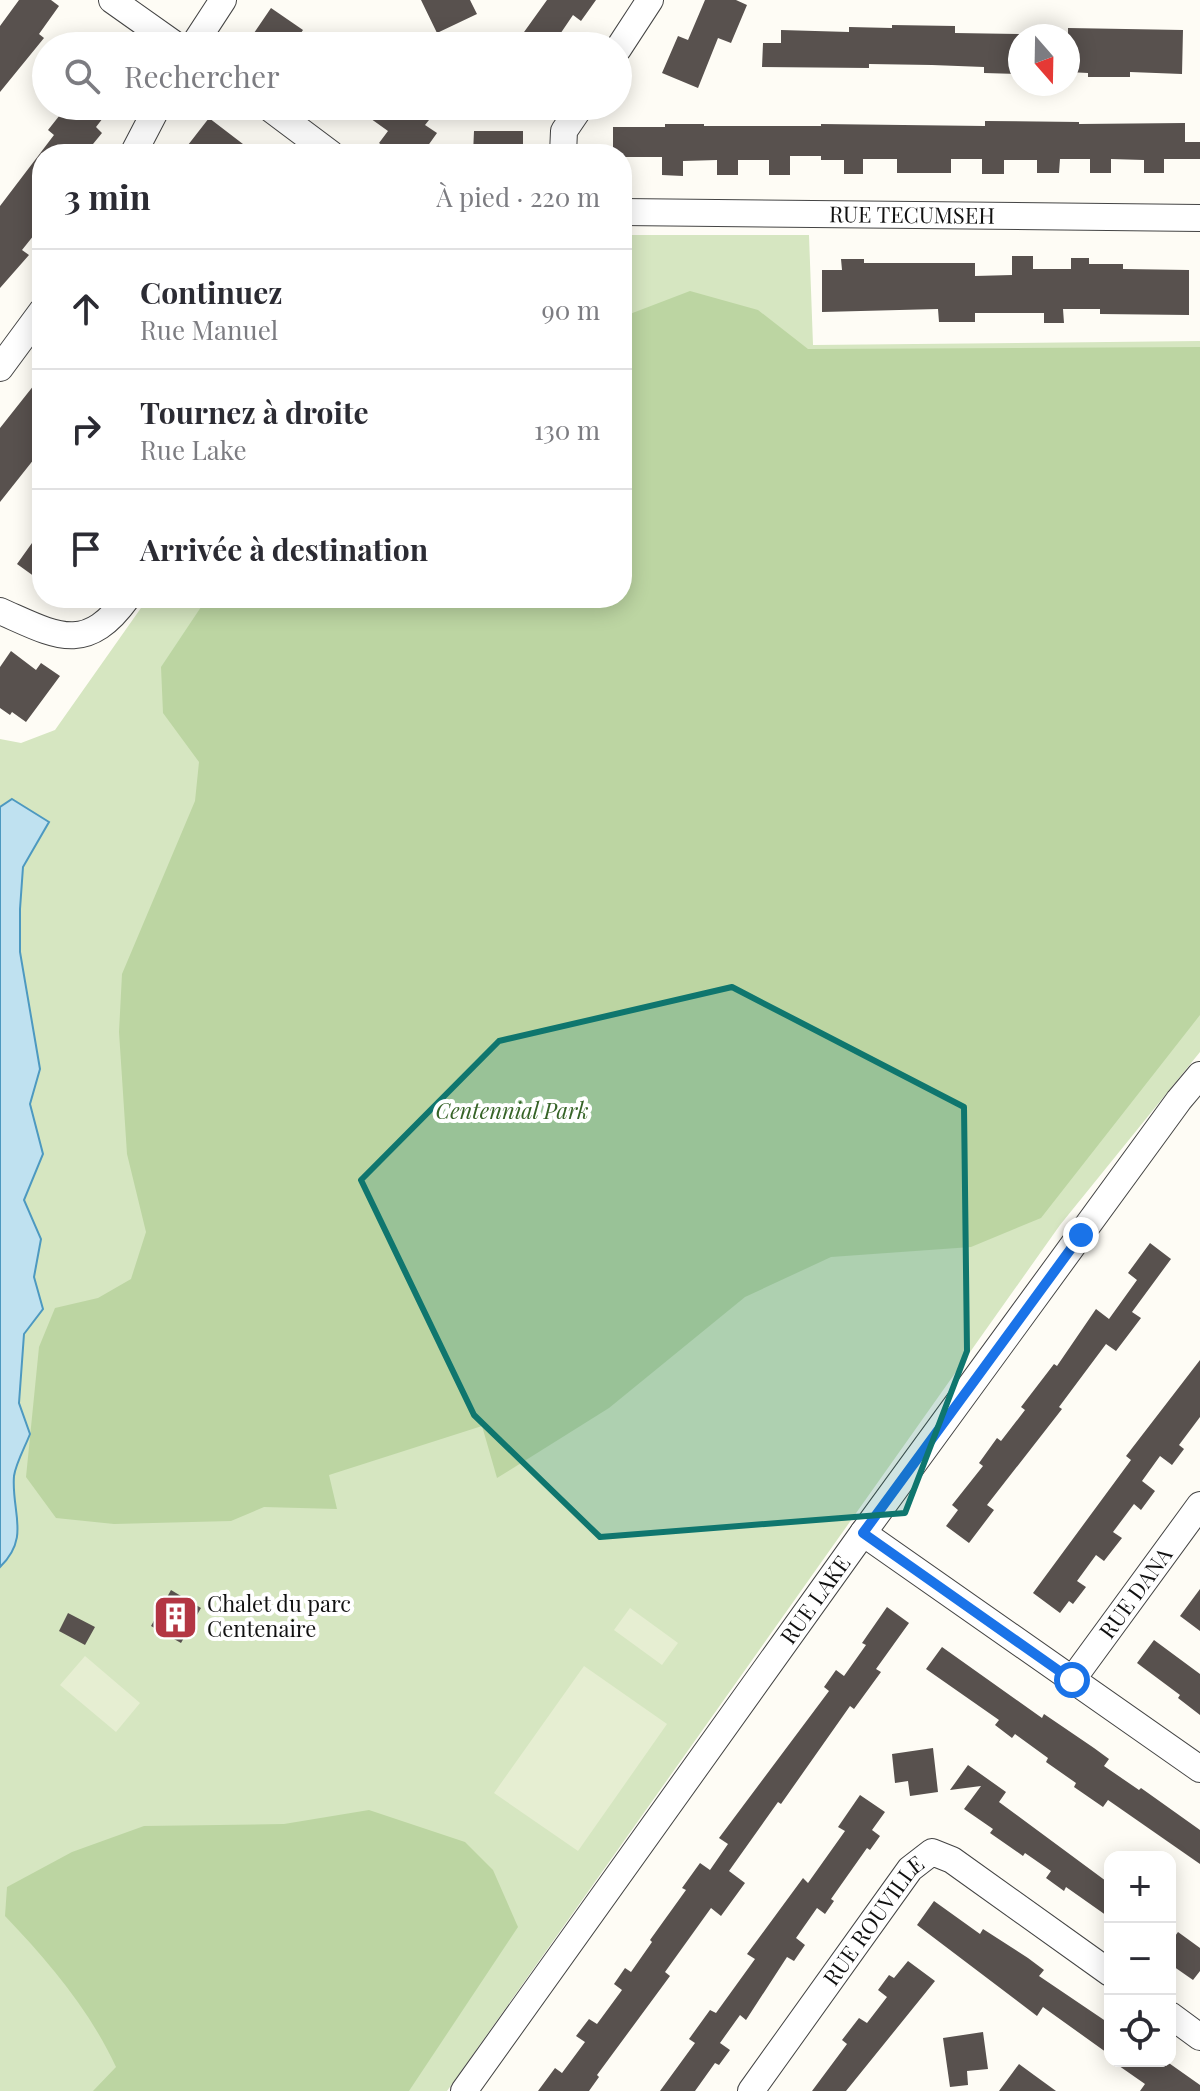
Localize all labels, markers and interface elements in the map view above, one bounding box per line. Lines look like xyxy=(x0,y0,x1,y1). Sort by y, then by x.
north arrow xyxy=(1008,24,1080,96)
search box xyxy=(32,32,632,120)
icon: search xyxy=(60,54,104,98)
text: Rechercher xyxy=(124,56,280,96)
text: 3 min xyxy=(64,173,151,219)
text: À pied · 220 m xyxy=(436,179,600,214)
street label: RUE TECUMSEH xyxy=(829,198,995,230)
text: Continuez xyxy=(140,272,282,312)
icon: ahead xyxy=(64,287,108,331)
text: 90 m xyxy=(542,292,600,327)
text: Rue Manuel xyxy=(140,312,278,347)
text: Tournez à droite xyxy=(140,392,369,432)
icon: right xyxy=(64,407,108,451)
text: 130 m xyxy=(534,412,600,447)
text: Rue Lake xyxy=(140,432,247,467)
icon: arrive xyxy=(64,527,108,571)
text: Arrivée à destination xyxy=(140,529,428,569)
park label: Centennial Park xyxy=(435,1095,589,1125)
route end xyxy=(1063,1217,1099,1253)
street label: RUE DANA xyxy=(1092,1540,1178,1644)
street label: RUE LAKE xyxy=(773,1549,856,1649)
place label: Chalet du parc Centenaire xyxy=(207,1588,351,1643)
building icon: Chalet du parc Centenaire xyxy=(152,1593,200,1641)
route start xyxy=(1054,1662,1090,1698)
street label: RUE ROUVILLE xyxy=(815,1848,930,1991)
map controls xyxy=(1104,1851,1176,2067)
button: + xyxy=(1104,1851,1176,1923)
button: − xyxy=(1104,1923,1176,1995)
button: locate xyxy=(1104,1995,1176,2067)

